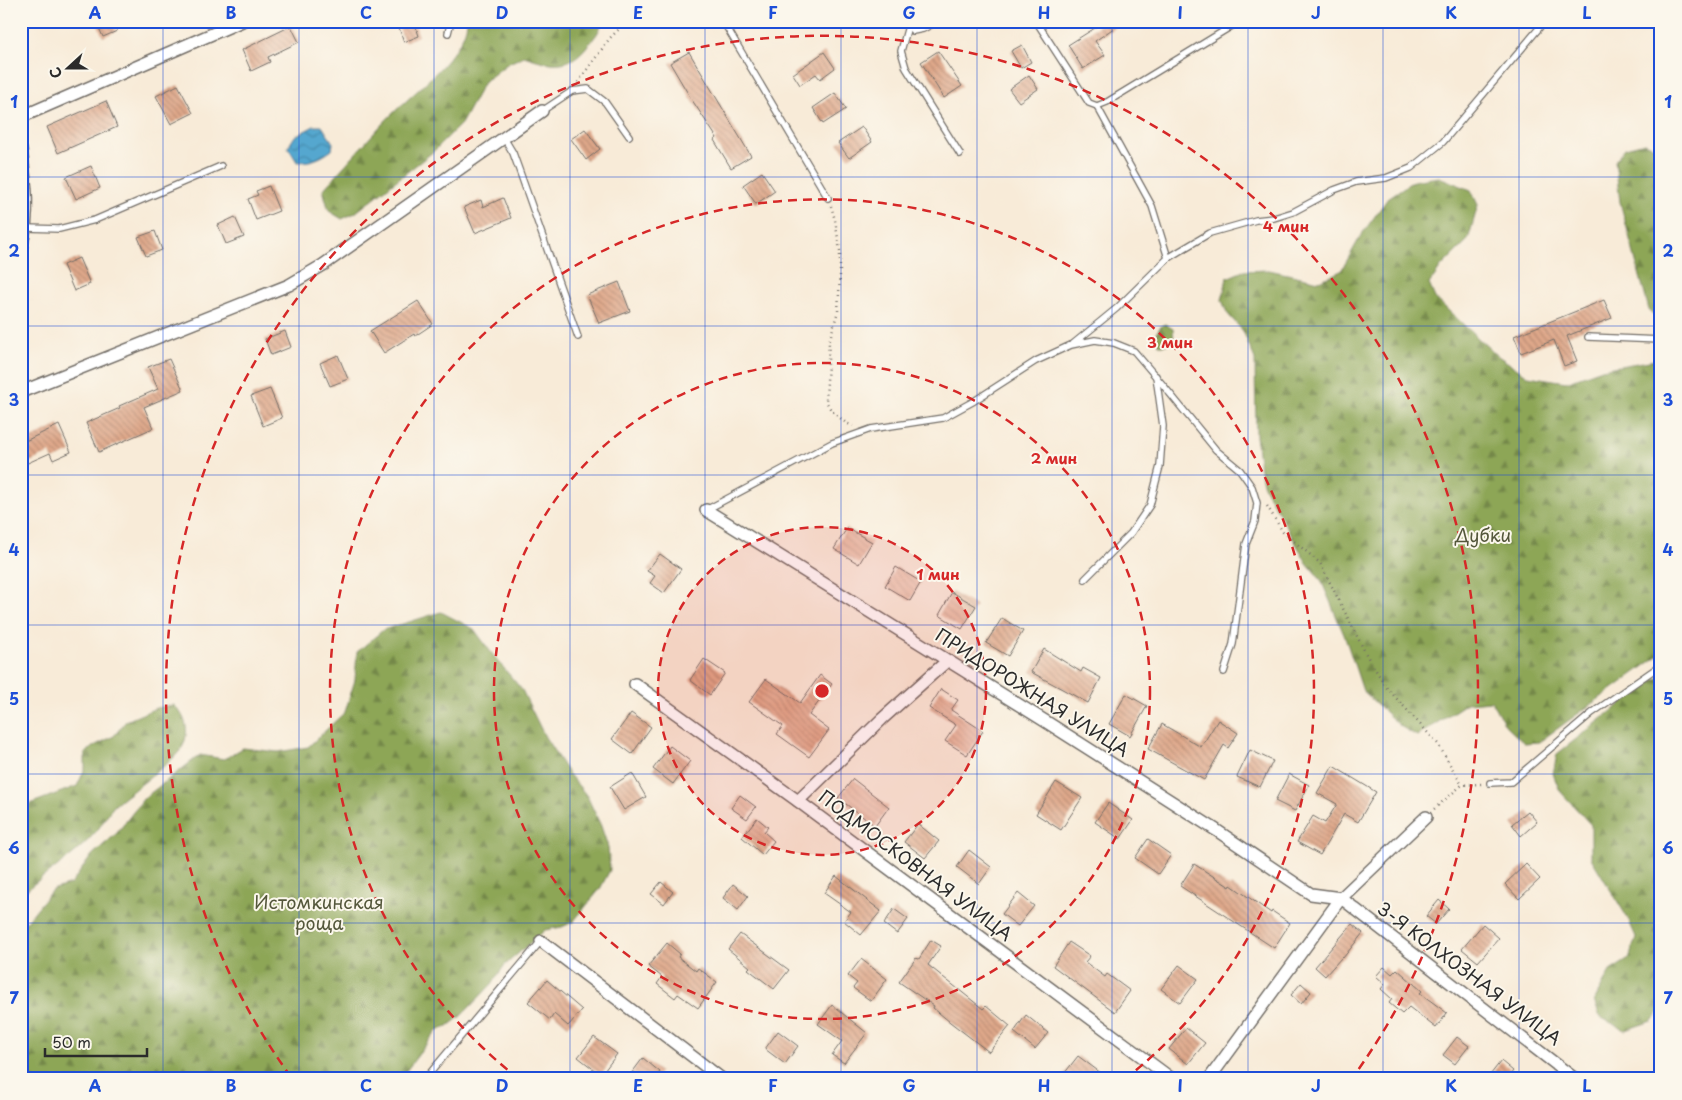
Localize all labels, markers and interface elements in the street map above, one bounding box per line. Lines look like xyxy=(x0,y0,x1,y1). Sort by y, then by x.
text: A xyxy=(89,0,102,24)
text: B xyxy=(226,0,237,24)
text: C xyxy=(360,0,372,24)
text: D xyxy=(496,0,508,24)
text: E xyxy=(633,0,643,24)
text: F xyxy=(768,0,778,24)
text: G xyxy=(902,0,916,24)
text: H xyxy=(1038,0,1050,24)
text: I xyxy=(1177,0,1183,24)
text: J xyxy=(1311,0,1321,24)
text: K xyxy=(1445,0,1457,24)
text: L xyxy=(1582,0,1592,24)
north arrow xyxy=(42,42,92,92)
text: С xyxy=(44,64,67,82)
text: 1 xyxy=(10,89,18,113)
text: 1 xyxy=(1664,89,1672,113)
text: 4 мин xyxy=(1263,214,1309,237)
text: 2 xyxy=(8,238,20,262)
text: 2 xyxy=(1662,238,1674,262)
text: 3 мин xyxy=(1147,330,1193,353)
text: 3 xyxy=(9,387,19,411)
text: 3 xyxy=(1663,387,1673,411)
text: 2 мин xyxy=(1031,446,1078,469)
park label: Дубки xyxy=(1454,521,1511,548)
text: 4 xyxy=(9,537,20,561)
text: 4 xyxy=(1663,537,1674,561)
text: 1 мин xyxy=(916,562,960,585)
street label: ПРИДОРОЖНАЯ УЛИЦА xyxy=(931,621,1135,763)
centre of rings xyxy=(813,682,831,700)
text: 5 xyxy=(9,686,19,710)
text: 5 xyxy=(1663,686,1673,710)
street label: ПОДМОСКОВНАЯ УЛИЦА xyxy=(813,783,1019,947)
text: 6 xyxy=(8,835,20,859)
text: 6 xyxy=(1662,835,1674,859)
park label: Истомкинская роща xyxy=(254,888,384,936)
street label: 3-Я КОЛХОЗНАЯ УЛИЦА xyxy=(1372,895,1568,1051)
text: 7 xyxy=(9,985,19,1009)
text: 7 xyxy=(1663,985,1673,1009)
scale bar xyxy=(45,1025,148,1057)
text: 50 m xyxy=(52,1030,91,1053)
text: A xyxy=(89,1073,102,1097)
text: B xyxy=(226,1073,237,1097)
text: C xyxy=(360,1073,372,1097)
text: D xyxy=(496,1073,508,1097)
text: E xyxy=(633,1073,643,1097)
text: F xyxy=(768,1073,778,1097)
text: G xyxy=(902,1073,916,1097)
text: H xyxy=(1038,1073,1050,1097)
text: I xyxy=(1177,1073,1183,1097)
text: J xyxy=(1311,1073,1321,1097)
text: K xyxy=(1445,1073,1457,1097)
text: L xyxy=(1582,1073,1592,1097)

